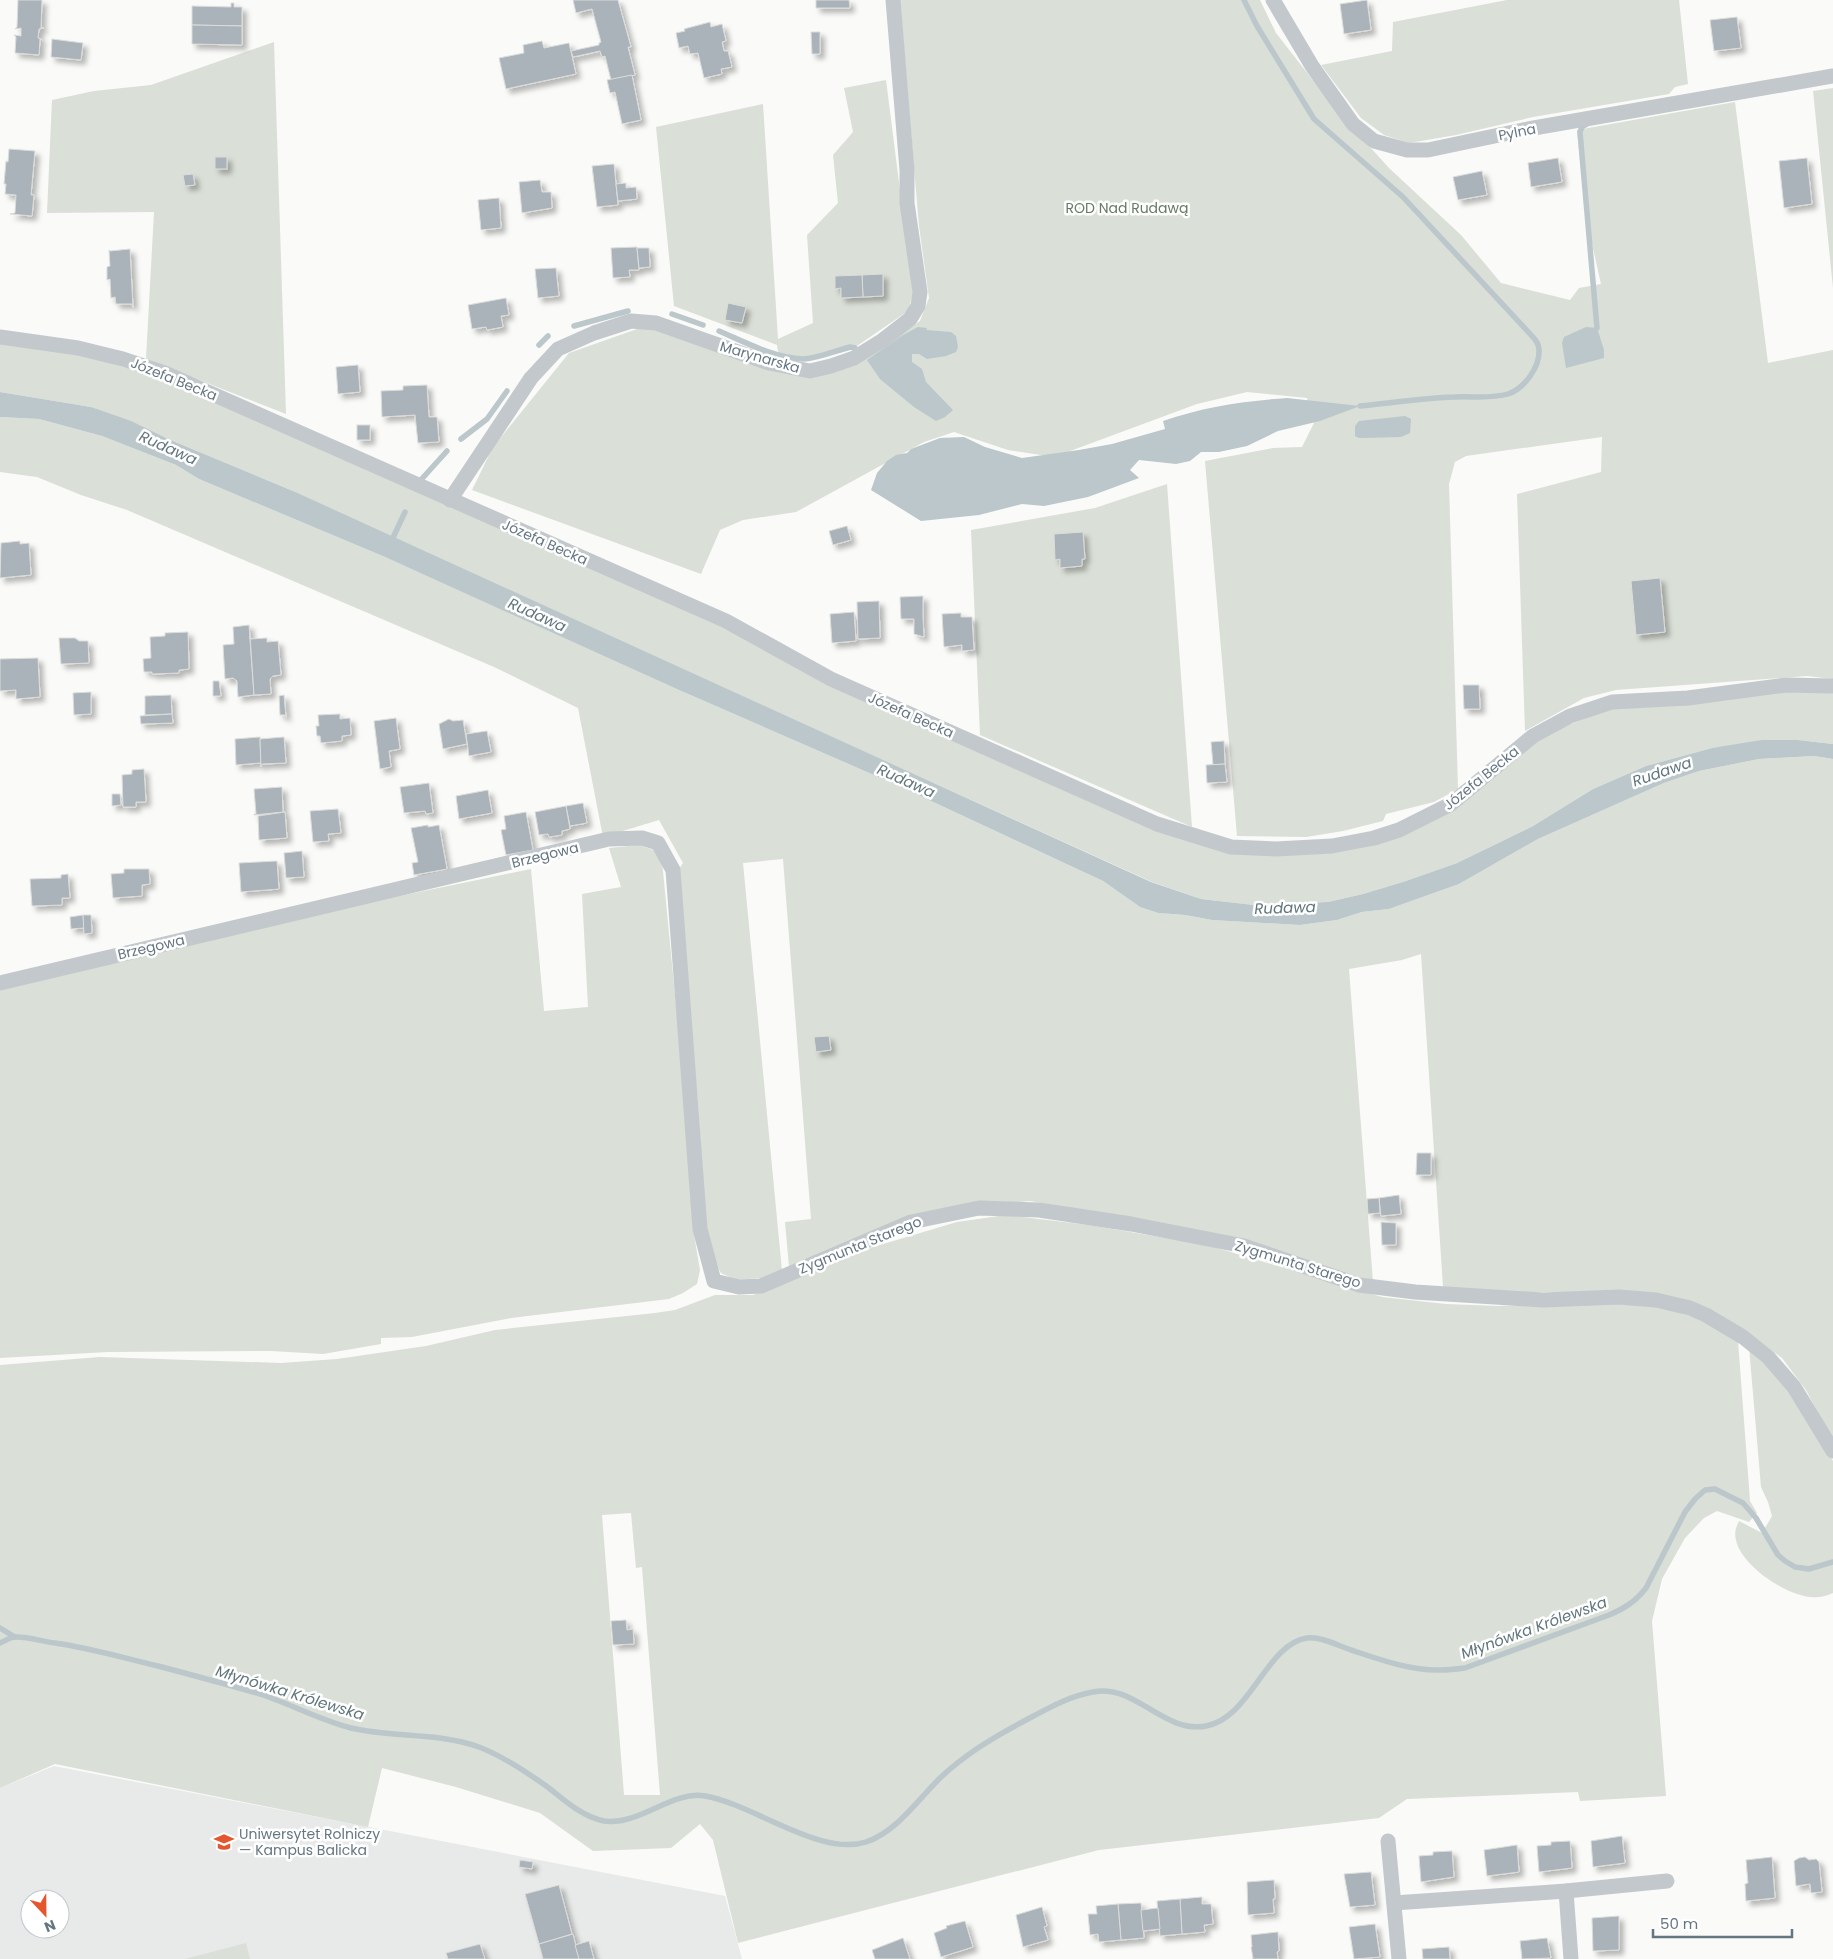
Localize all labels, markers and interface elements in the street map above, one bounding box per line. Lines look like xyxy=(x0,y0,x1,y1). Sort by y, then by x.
street label: Pylna xyxy=(1497,119,1537,145)
park label: ROD Nad Rudawą xyxy=(1065,198,1189,218)
street label: Marynarska xyxy=(718,336,802,378)
street label: Józefa Becka xyxy=(128,353,220,405)
water label: Rudawa xyxy=(136,425,201,470)
street label: Józefa Becka xyxy=(499,514,591,570)
water label: Rudawa xyxy=(505,592,570,637)
street label: Józefa Becka xyxy=(865,687,957,743)
street label: Józefa Becka xyxy=(1439,741,1523,815)
water label: Rudawa xyxy=(1629,752,1694,791)
water label: Rudawa xyxy=(874,758,939,803)
street label: Brzegowa xyxy=(509,837,581,873)
water label: Rudawa xyxy=(1254,896,1316,919)
street label: Brzegowa xyxy=(116,930,186,964)
street label: Zygmunta Starego xyxy=(796,1211,924,1279)
street label: Zygmunta Starego xyxy=(1233,1235,1363,1293)
water label: Młynówka Królewska xyxy=(1458,1591,1610,1664)
water label: Młynówka Królewska xyxy=(213,1660,367,1725)
place label: Uniwersytet Rolniczy — Kampus Balicka xyxy=(239,1824,380,1860)
school or university icon: Uniwersytet Rolniczy — Kampus Balicka xyxy=(213,1831,235,1853)
north arrow xyxy=(20,1889,70,1939)
scale bar xyxy=(1653,1906,1792,1938)
text: 50 m xyxy=(1660,1913,1698,1934)
text: N xyxy=(41,1915,58,1937)

